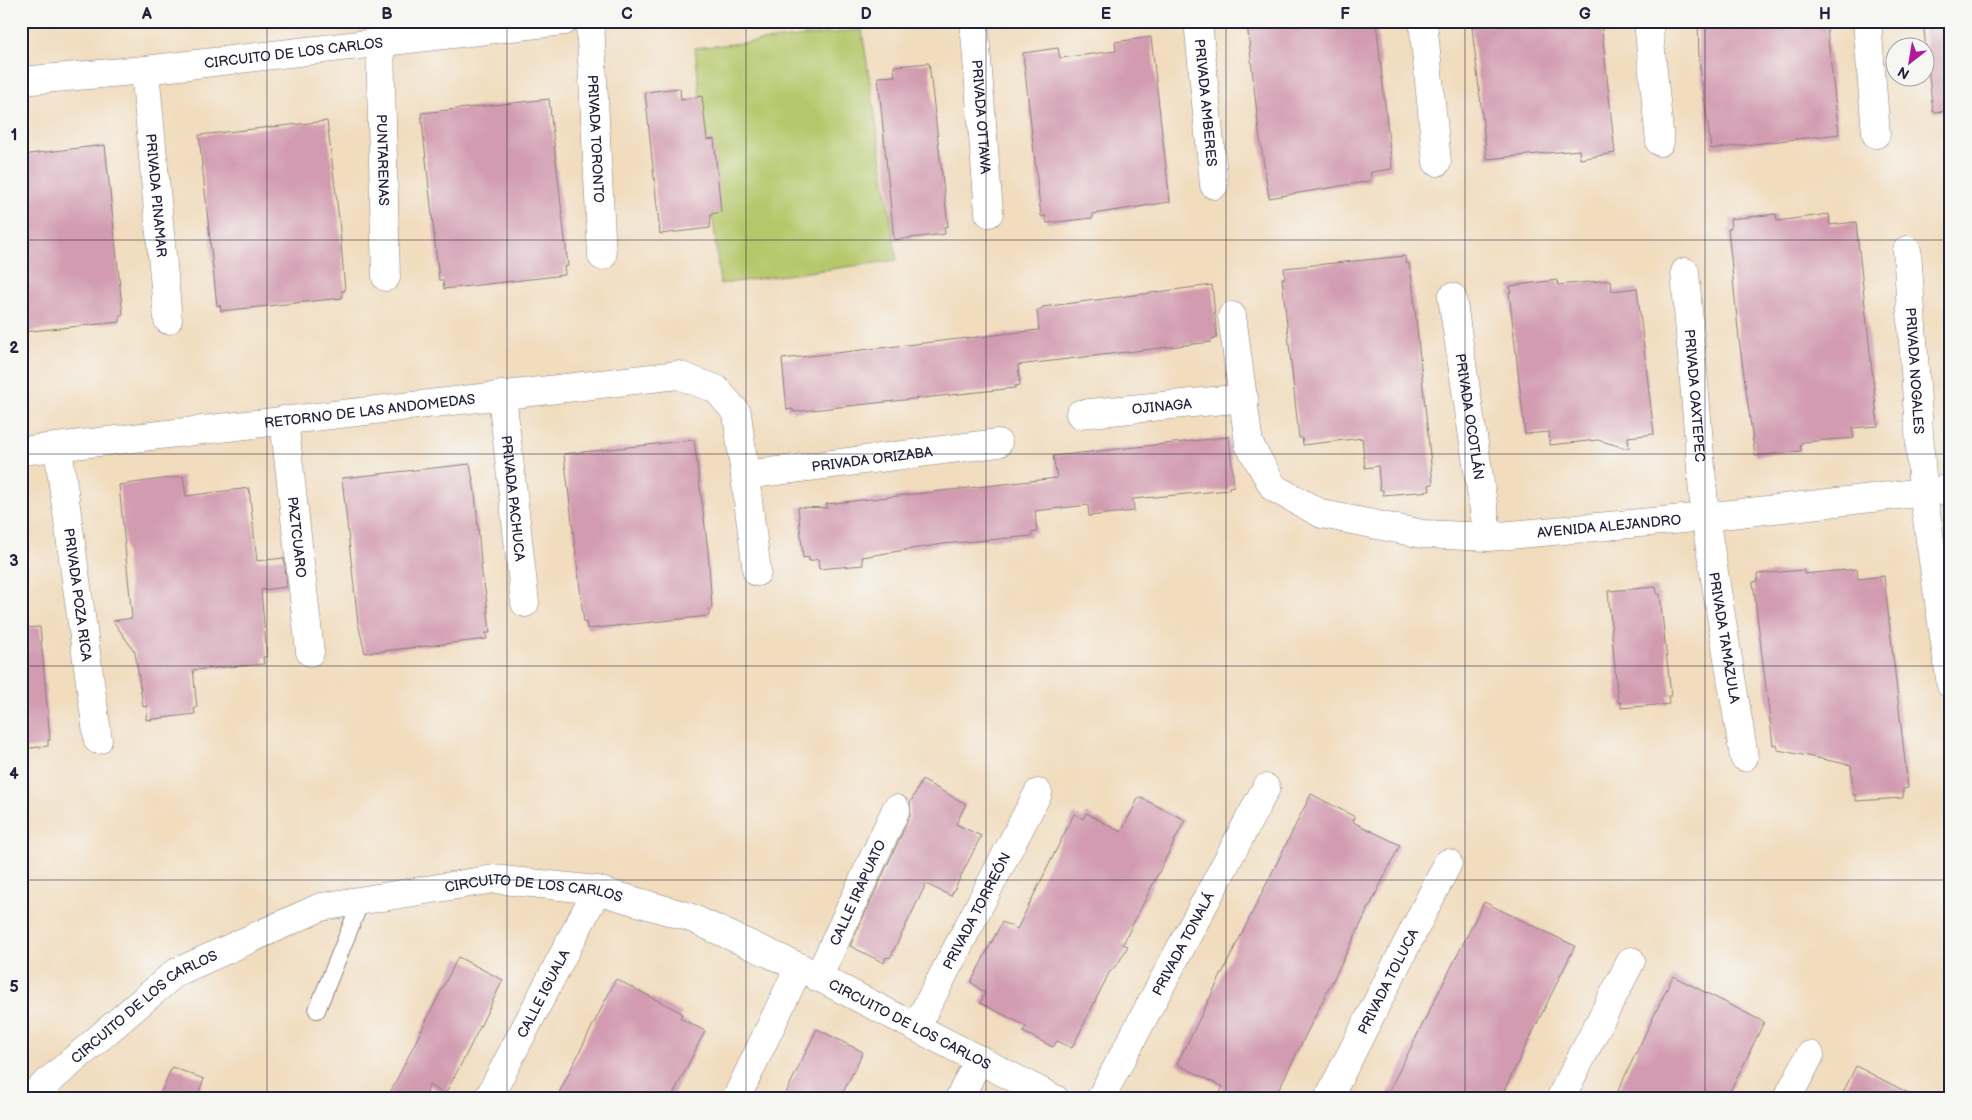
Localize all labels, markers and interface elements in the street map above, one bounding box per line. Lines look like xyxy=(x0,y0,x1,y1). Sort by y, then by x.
text: A xyxy=(141,5,152,24)
text: B xyxy=(381,5,393,24)
text: C xyxy=(621,5,633,24)
text: D xyxy=(860,5,872,24)
text: E xyxy=(1101,5,1111,24)
text: F xyxy=(1340,5,1350,24)
text: G xyxy=(1579,5,1591,24)
text: H xyxy=(1819,5,1831,24)
street label: CIRCUITO DE LOS CARLOS xyxy=(203,34,384,72)
street label: PRIVADA AMBERES xyxy=(1191,38,1221,167)
north arrow xyxy=(1884,38,1934,88)
street label: PRIVADA OTTAWA xyxy=(969,59,994,175)
text: N xyxy=(1895,63,1912,83)
street label: PRIVADA TORONTO xyxy=(584,74,608,204)
street label: PUNTARENAS xyxy=(373,114,393,206)
text: 1 xyxy=(11,126,17,145)
street label: PRIVADA PINAMAR xyxy=(142,133,171,258)
street label: PRIVADA NOGALES xyxy=(1902,307,1928,435)
street label: PRIVADA OAXTEPEC xyxy=(1681,328,1709,463)
text: 2 xyxy=(9,339,19,358)
street label: PRIVADA OCOTLÁN xyxy=(1452,352,1488,481)
street label: RETORNO DE LAS ANDOMEDAS xyxy=(263,390,476,431)
street label: OJINAGA xyxy=(1131,395,1193,417)
street label: PRIVADA PACHUCA xyxy=(498,435,529,563)
street label: PRIVADA ORIZABA xyxy=(811,443,934,475)
street label: PAZTCUARO xyxy=(284,496,310,579)
street label: AVENIDA ALEJANDRO xyxy=(1536,511,1682,541)
street label: PRIVADA POZA RICA xyxy=(61,527,96,663)
text: 3 xyxy=(9,552,19,571)
street label: PRIVADA TAMAZULA xyxy=(1706,571,1744,705)
text: 4 xyxy=(9,765,19,784)
street label: CALLE IRAPUATO xyxy=(826,837,889,948)
street label: PRIVADA TORREÓN xyxy=(939,849,1014,972)
street label: CIRCUITO DE LOS CARLOS xyxy=(443,870,625,906)
street label: PRIVADA TONALÁ xyxy=(1148,888,1218,998)
street label: PRIVADA TOLUCA xyxy=(1354,925,1422,1037)
street label: CALLE IGUALA xyxy=(513,946,573,1041)
street label: CIRCUITO DE LOS CARLOS xyxy=(67,947,220,1067)
street label: CIRCUITO DE LOS CARLOS xyxy=(826,975,994,1073)
text: 5 xyxy=(9,978,19,997)

